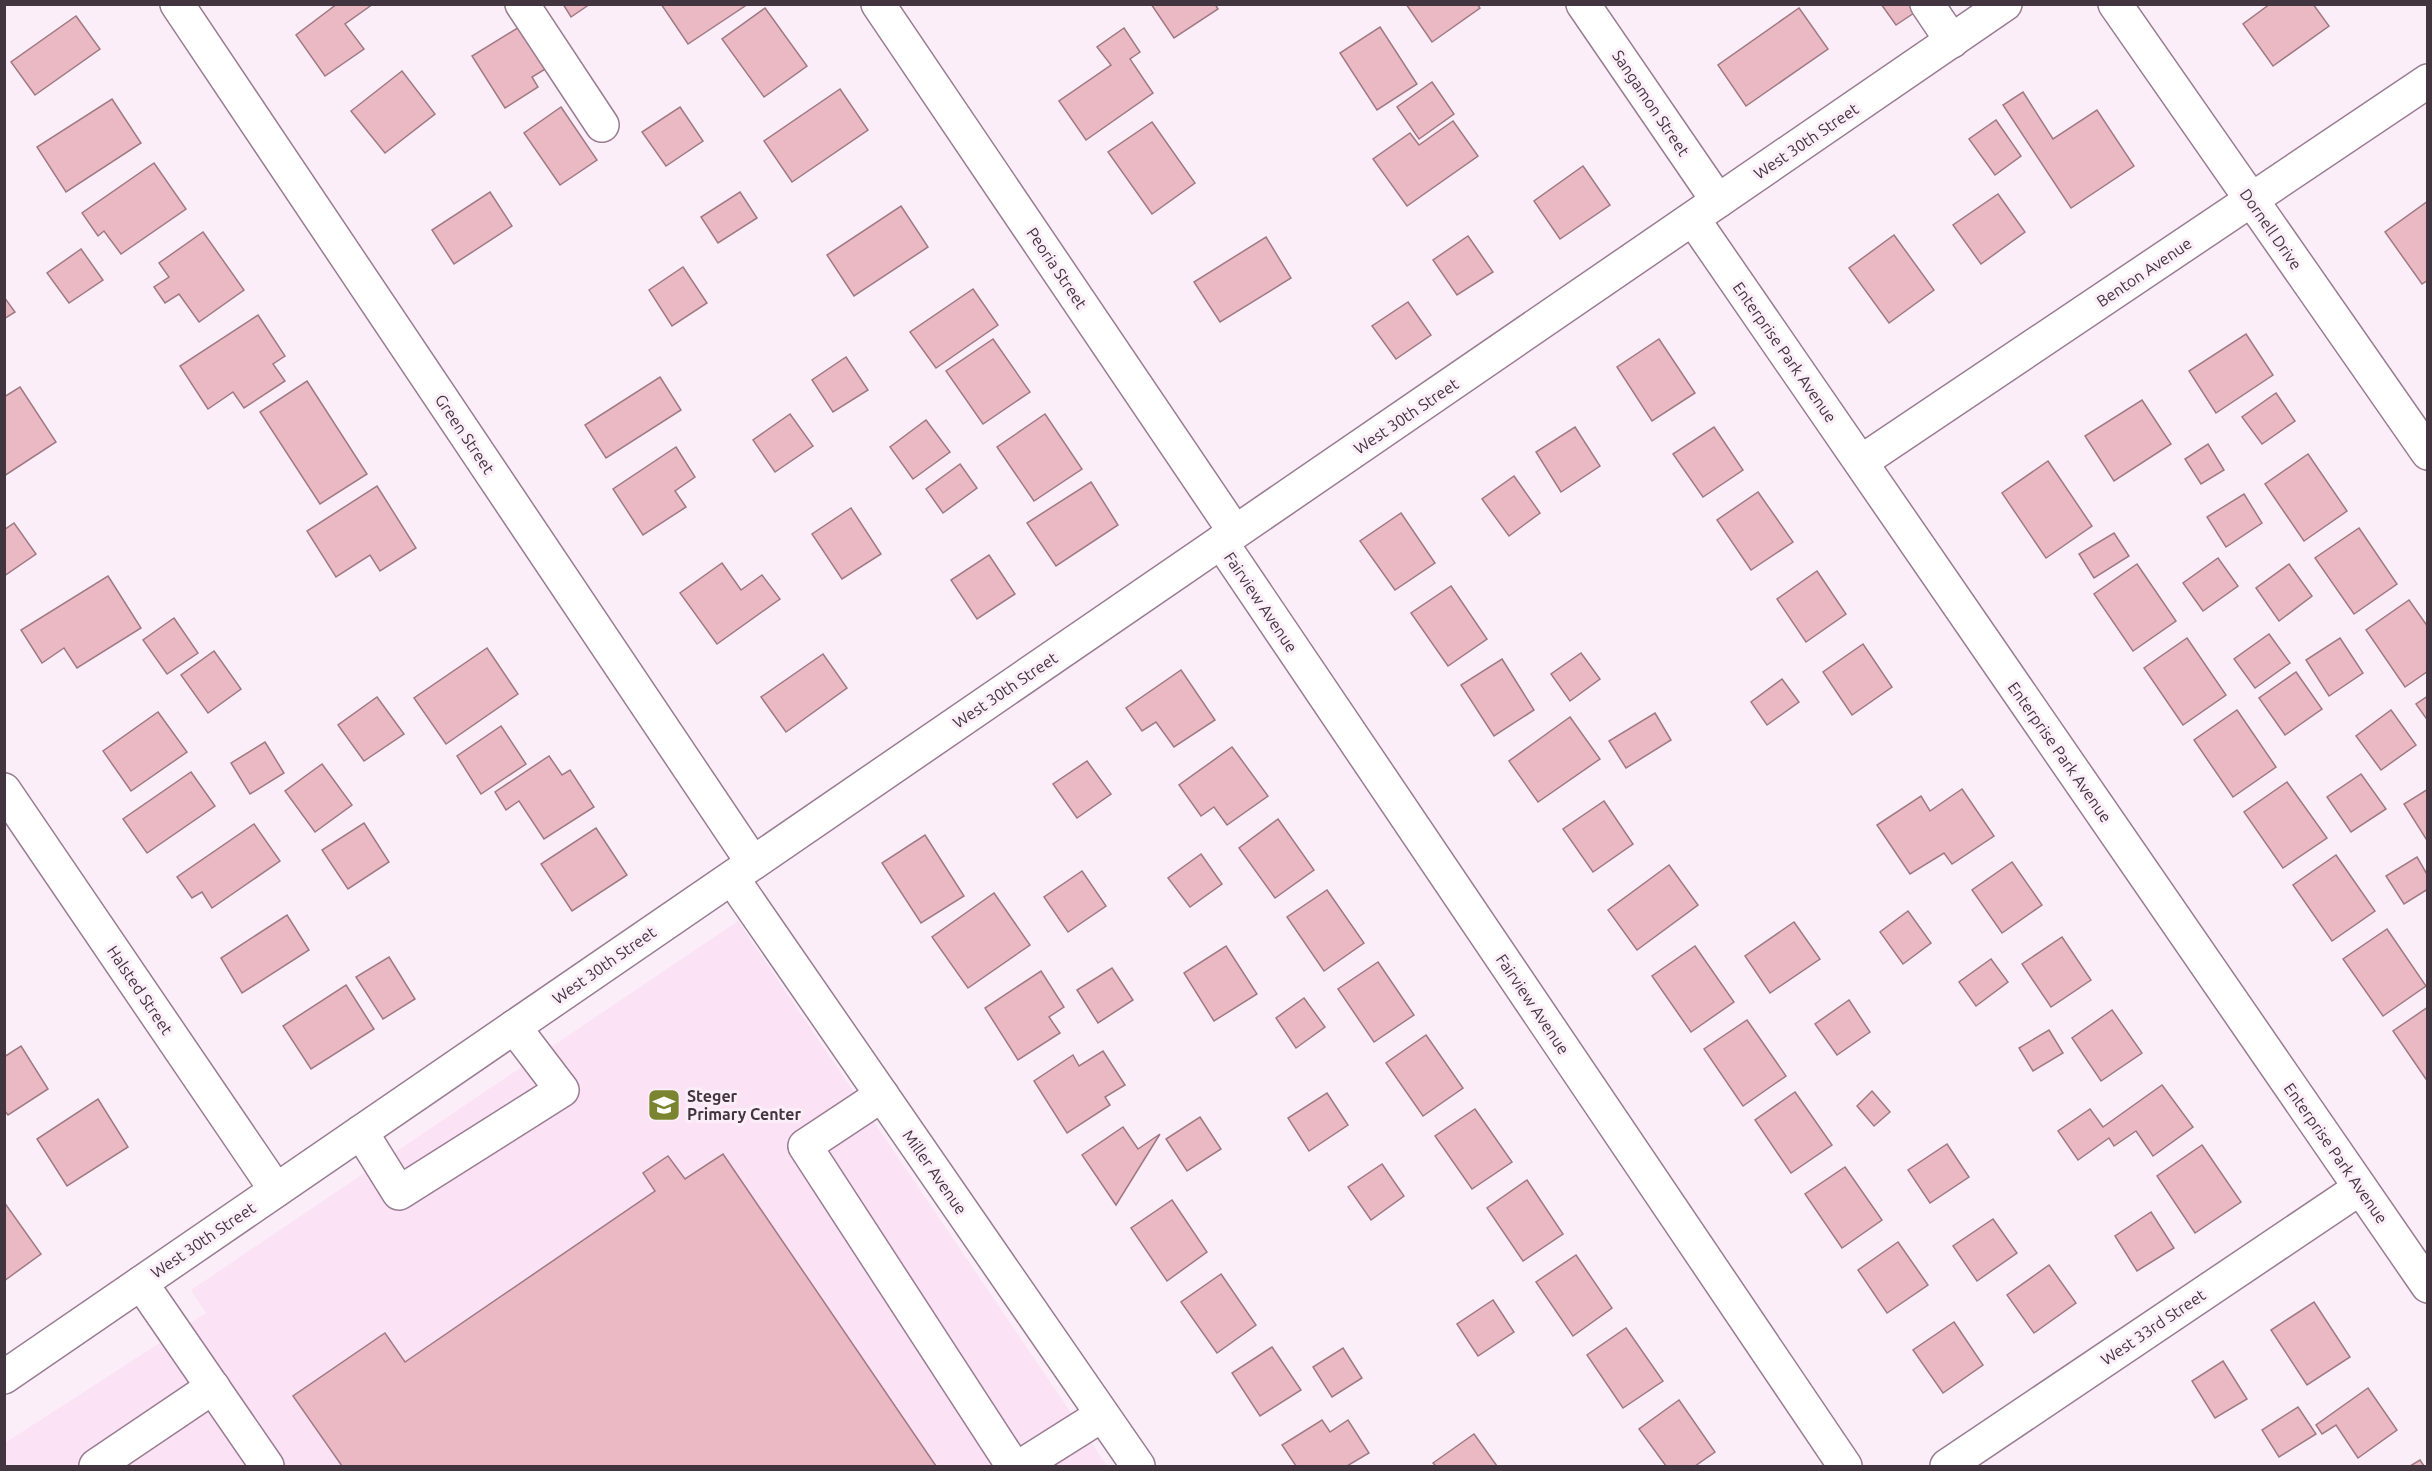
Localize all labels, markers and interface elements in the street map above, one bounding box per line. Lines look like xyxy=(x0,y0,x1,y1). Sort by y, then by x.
street label: Sangamon Street xyxy=(1609,47,1693,160)
street label: West 30th Street xyxy=(1750,99,1862,183)
street label: Dornell Drive xyxy=(2237,185,2305,273)
street label: Peoria Street xyxy=(1023,224,1091,313)
street label: Benton Avenue xyxy=(2093,234,2195,310)
street label: Enterprise Park Avenue xyxy=(1730,278,1840,426)
street label: West 30th Street xyxy=(1350,374,1462,458)
street label: Green Street xyxy=(432,391,499,478)
street label: Fairview Avenue xyxy=(1221,549,1301,655)
street label: West 30th Street xyxy=(949,648,1061,732)
street label: Enterprise Park Avenue xyxy=(2005,678,2115,826)
street label: West 30th Street xyxy=(549,922,660,1007)
street label: Halsted Street xyxy=(104,942,177,1038)
street label: Fairview Avenue xyxy=(1493,951,1573,1057)
street label: Enterprise Park Avenue xyxy=(2281,1079,2391,1227)
school or university icon: Steger Primary Center xyxy=(646,1087,682,1123)
place label: Steger Primary Center xyxy=(687,1087,801,1123)
street label: Miller Avenue xyxy=(899,1126,971,1218)
street label: West 30th Street xyxy=(147,1198,259,1282)
street label: West 33rd Street xyxy=(2097,1285,2209,1369)

